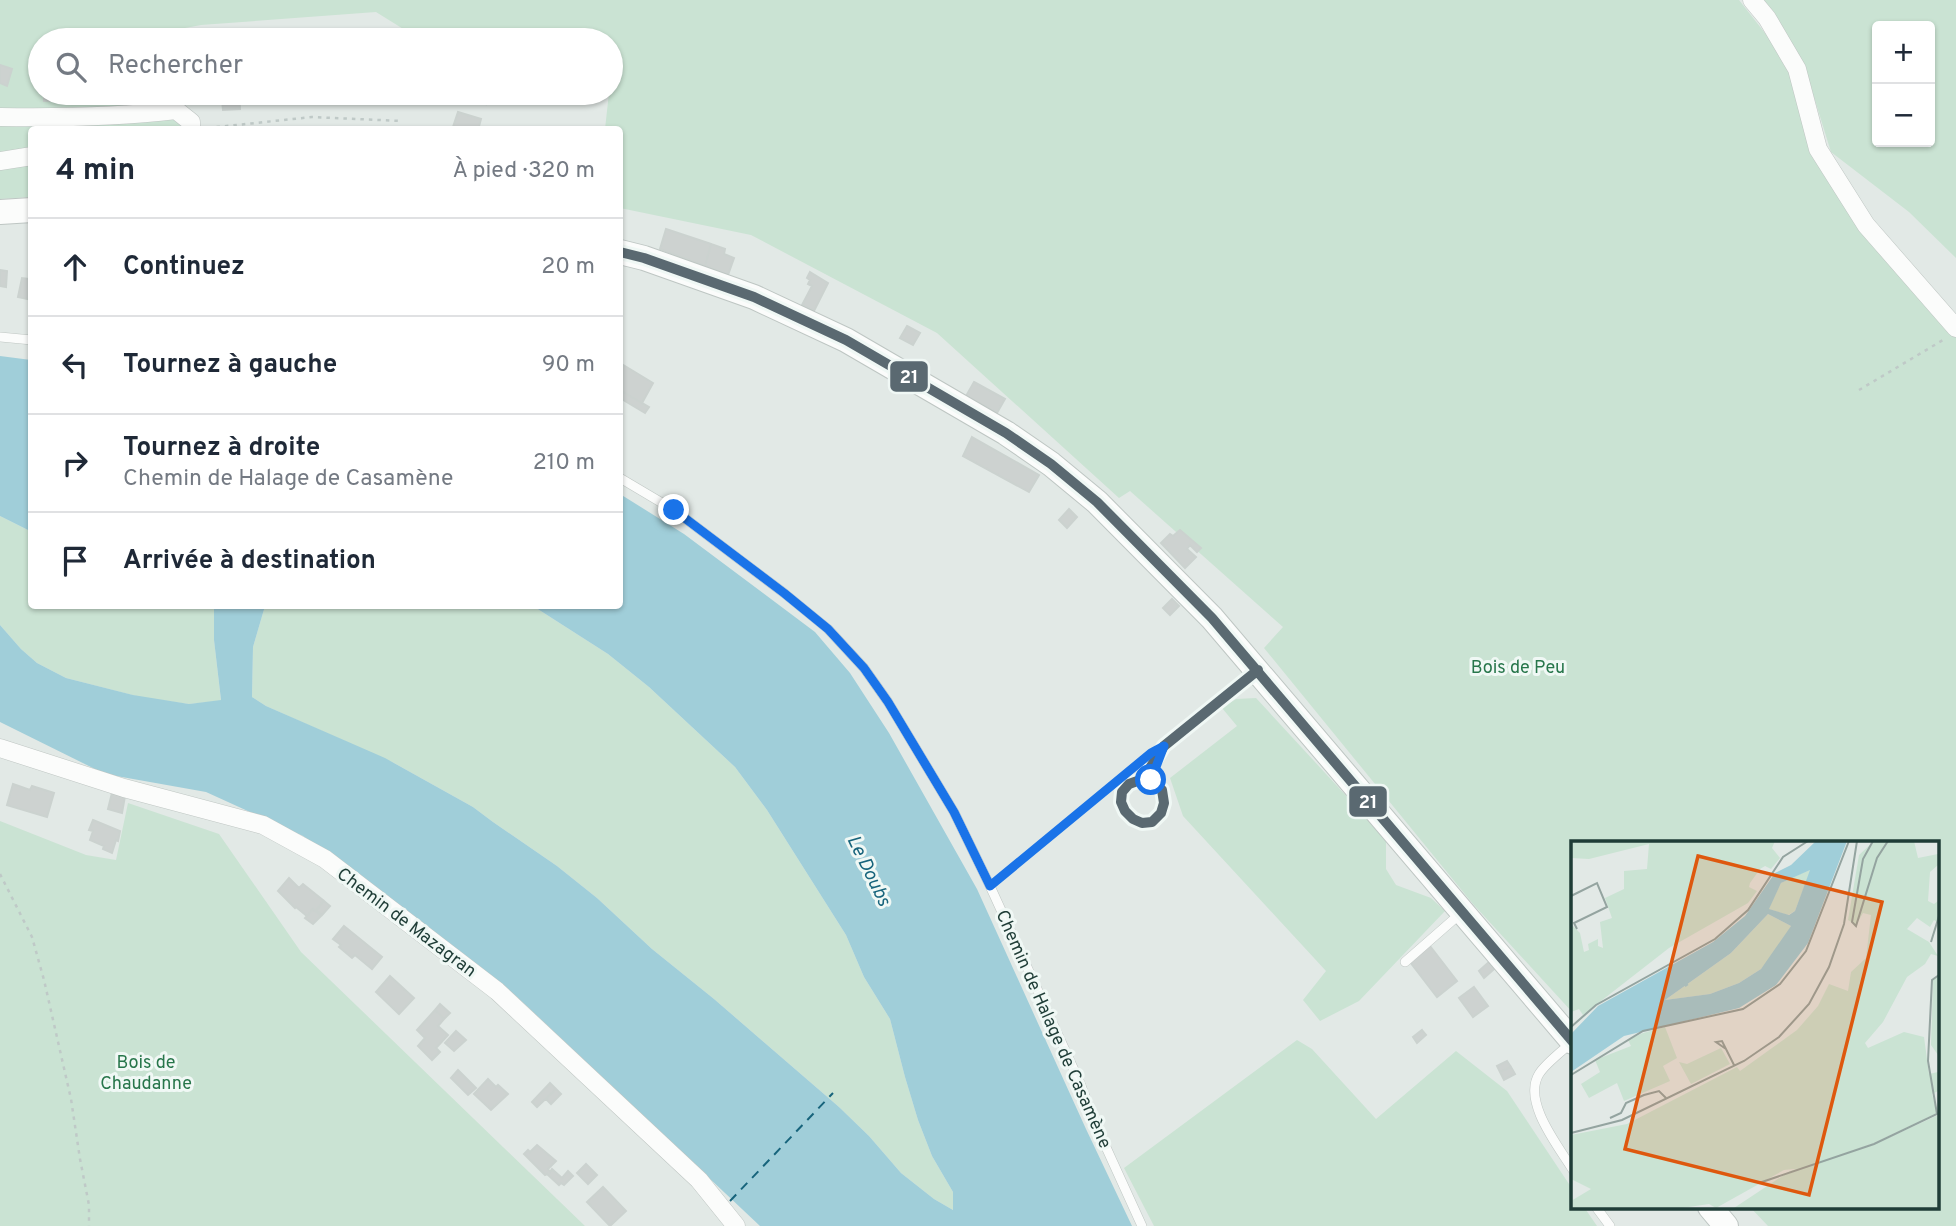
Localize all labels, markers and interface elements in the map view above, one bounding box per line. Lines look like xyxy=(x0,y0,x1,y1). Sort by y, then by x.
map controls xyxy=(1872,21,1935,147)
button: + xyxy=(1872,21,1935,84)
search box xyxy=(28,28,623,105)
icon: search xyxy=(52,48,90,86)
text: Rechercher xyxy=(108,50,243,83)
button: − xyxy=(1872,84,1935,147)
text: 4 min xyxy=(56,153,135,190)
text: À pied · 320 m xyxy=(452,157,595,186)
icon: ahead xyxy=(56,248,94,286)
text: Continuez xyxy=(123,251,245,284)
text: 20 m xyxy=(541,253,595,282)
icon: left xyxy=(56,346,94,384)
text: Tournez à gauche xyxy=(123,349,337,382)
text: 90 m xyxy=(542,351,595,380)
line badge: 21 xyxy=(889,360,929,393)
text: 21 xyxy=(899,366,919,390)
text: Tournez à droite xyxy=(123,432,320,465)
icon: right xyxy=(56,444,94,482)
text: 210 m xyxy=(533,449,595,478)
text: Chemin de Halage de Casamène xyxy=(123,465,453,494)
route end xyxy=(658,494,689,525)
icon: arrive xyxy=(56,542,94,580)
text: Arrivée à destination xyxy=(123,545,376,578)
park label: Bois de Peu xyxy=(1471,657,1565,680)
route start xyxy=(1135,764,1166,795)
line badge: 21 xyxy=(1348,785,1388,818)
text: 21 xyxy=(1358,791,1378,815)
water label: Le Doubs xyxy=(841,832,896,911)
inset map xyxy=(1571,841,1938,1208)
street label: Chemin de Mazagran xyxy=(332,863,481,983)
street label: Chemin de Halage de Casamène xyxy=(990,907,1116,1152)
park label: Bois de Chaudanne xyxy=(100,1052,192,1096)

